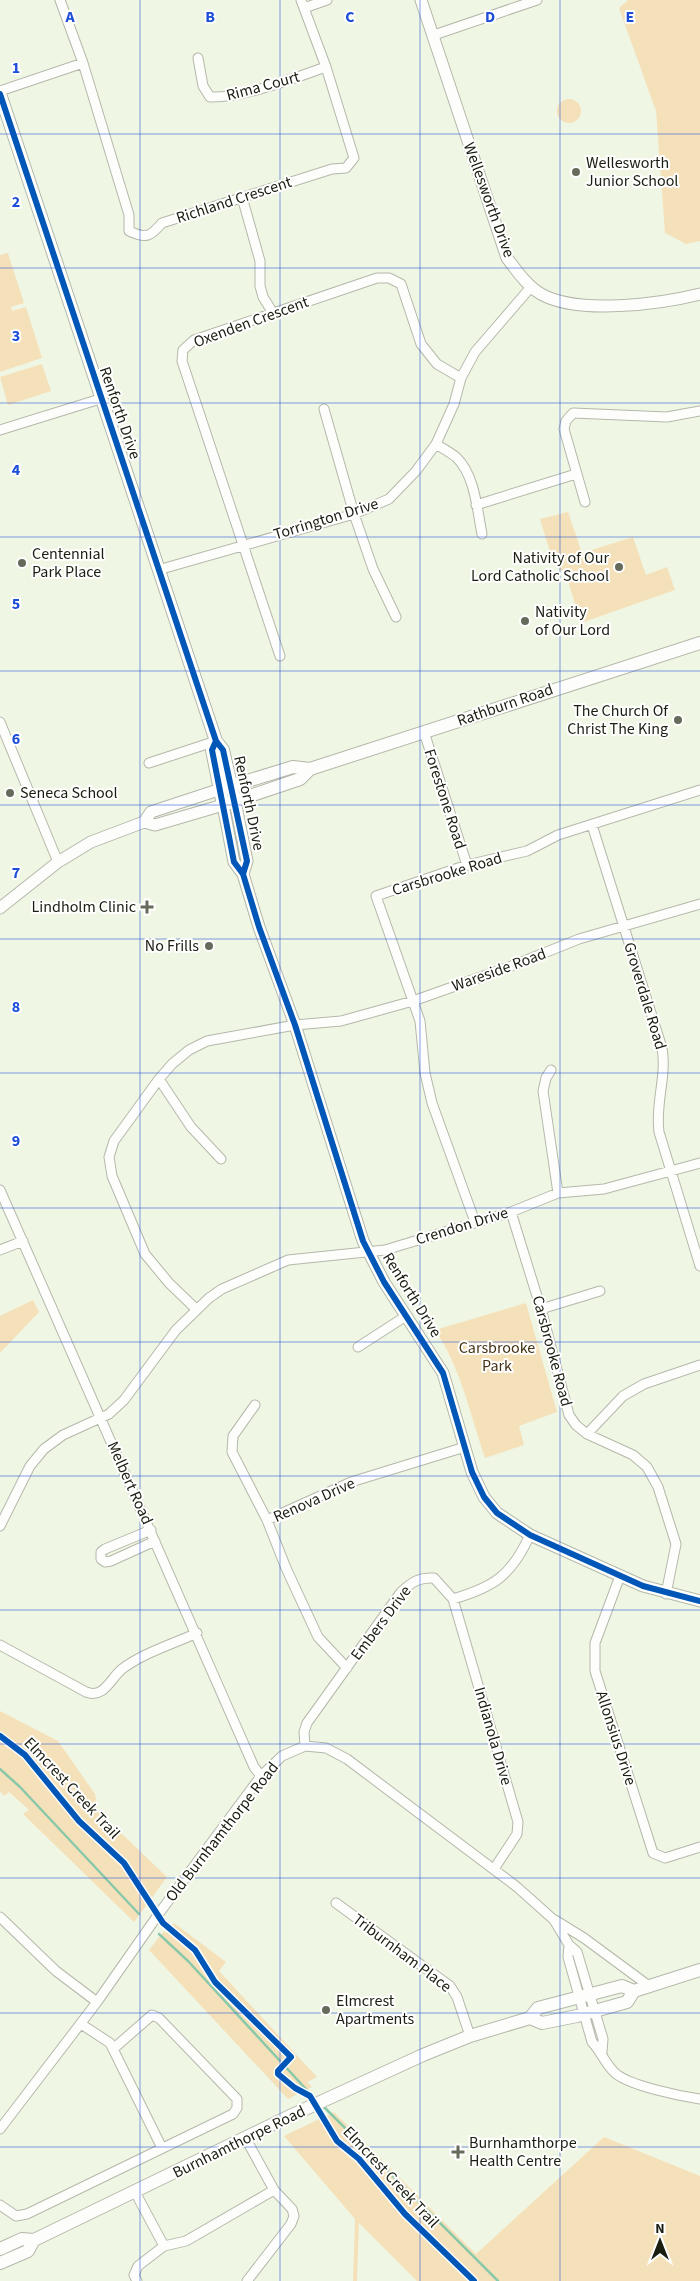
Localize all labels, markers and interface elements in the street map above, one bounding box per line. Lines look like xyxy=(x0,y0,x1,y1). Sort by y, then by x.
text: A xyxy=(64,6,75,28)
text: B xyxy=(205,6,215,28)
text: C xyxy=(345,6,355,28)
text: D xyxy=(485,6,495,28)
text: E xyxy=(626,6,634,28)
text: 1 xyxy=(12,57,20,79)
street label: Rima Court xyxy=(224,66,303,106)
street label: Wellesworth Drive xyxy=(458,139,520,261)
place label: Wellesworth Junior School xyxy=(586,152,678,192)
marker: Wellesworth Junior School xyxy=(570,166,582,178)
street label: Richland Crescent xyxy=(173,171,295,229)
text: 2 xyxy=(12,191,20,213)
street label: Oxenden Crescent xyxy=(190,291,312,353)
text: 3 xyxy=(12,325,20,347)
street label: Renforth Drive xyxy=(94,364,146,462)
text: 4 xyxy=(12,459,21,481)
street label: Torrington Drive xyxy=(271,493,381,545)
place label: Centennial Park Place xyxy=(32,543,105,583)
place label: Nativity of Our Lord Catholic School xyxy=(471,547,609,587)
marker: Centennial Park Place xyxy=(16,557,28,569)
marker: Nativity of Our Lord Catholic School xyxy=(613,561,625,573)
text: 5 xyxy=(12,593,20,615)
place label: Nativity of Our Lord xyxy=(535,601,610,641)
marker: Nativity of Our Lord xyxy=(519,615,531,627)
street label: Rathburn Road xyxy=(454,678,556,732)
place label: The Church Of Christ The King xyxy=(567,700,669,740)
marker: The Church Of Christ The King xyxy=(672,714,684,726)
text: 6 xyxy=(12,728,20,750)
street label: Forestone Road xyxy=(418,746,472,852)
street label: Renforth Drive xyxy=(228,754,270,852)
place label: Seneca School xyxy=(20,782,118,804)
marker: Seneca School xyxy=(4,787,16,799)
street label: Carsbrooke Road xyxy=(389,847,505,901)
text: 7 xyxy=(12,862,20,884)
place label: Lindholm Clinic xyxy=(32,896,136,918)
marker: Lindholm Clinic xyxy=(140,900,154,914)
place label: No Frills xyxy=(145,935,199,957)
marker: No Frills xyxy=(203,940,215,952)
street label: Groverdale Road xyxy=(618,940,672,1052)
street label: Wareside Road xyxy=(449,943,549,997)
text: 8 xyxy=(12,996,20,1018)
text: 9 xyxy=(12,1130,20,1152)
street label: Crendon Drive xyxy=(413,1202,511,1250)
street label: Renforth Drive xyxy=(377,1248,447,1342)
street label: Carsbrooke Road xyxy=(527,1293,577,1409)
park label: Carsbrooke Park xyxy=(459,1337,535,1377)
street label: Melbert Road xyxy=(102,1438,158,1528)
street label: Renova Drive xyxy=(270,1472,358,1528)
street label: Embers Drive xyxy=(346,1581,416,1665)
street label: Indianola Drive xyxy=(468,1684,518,1788)
street label: Allonsius Drive xyxy=(590,1688,642,1788)
street label: Elmcrest Creek Trail xyxy=(19,1732,125,1844)
street label: Old Burnhamthorpe Road xyxy=(160,1757,284,1907)
street label: Triburnham Place xyxy=(348,1909,456,1997)
place label: Elmcrest Apartments xyxy=(336,1990,415,2030)
marker: Elmcrest Apartments xyxy=(320,2004,332,2016)
street label: Burnhamthorpe Road xyxy=(169,2100,309,2184)
street label: Elmcrest Creek Trail xyxy=(338,2121,444,2233)
place label: Burnhamthorpe Health Centre xyxy=(469,2132,577,2172)
marker: Burnhamthorpe Health Centre xyxy=(451,2145,465,2159)
north arrow xyxy=(635,2216,685,2266)
text: N xyxy=(655,2219,665,2239)

